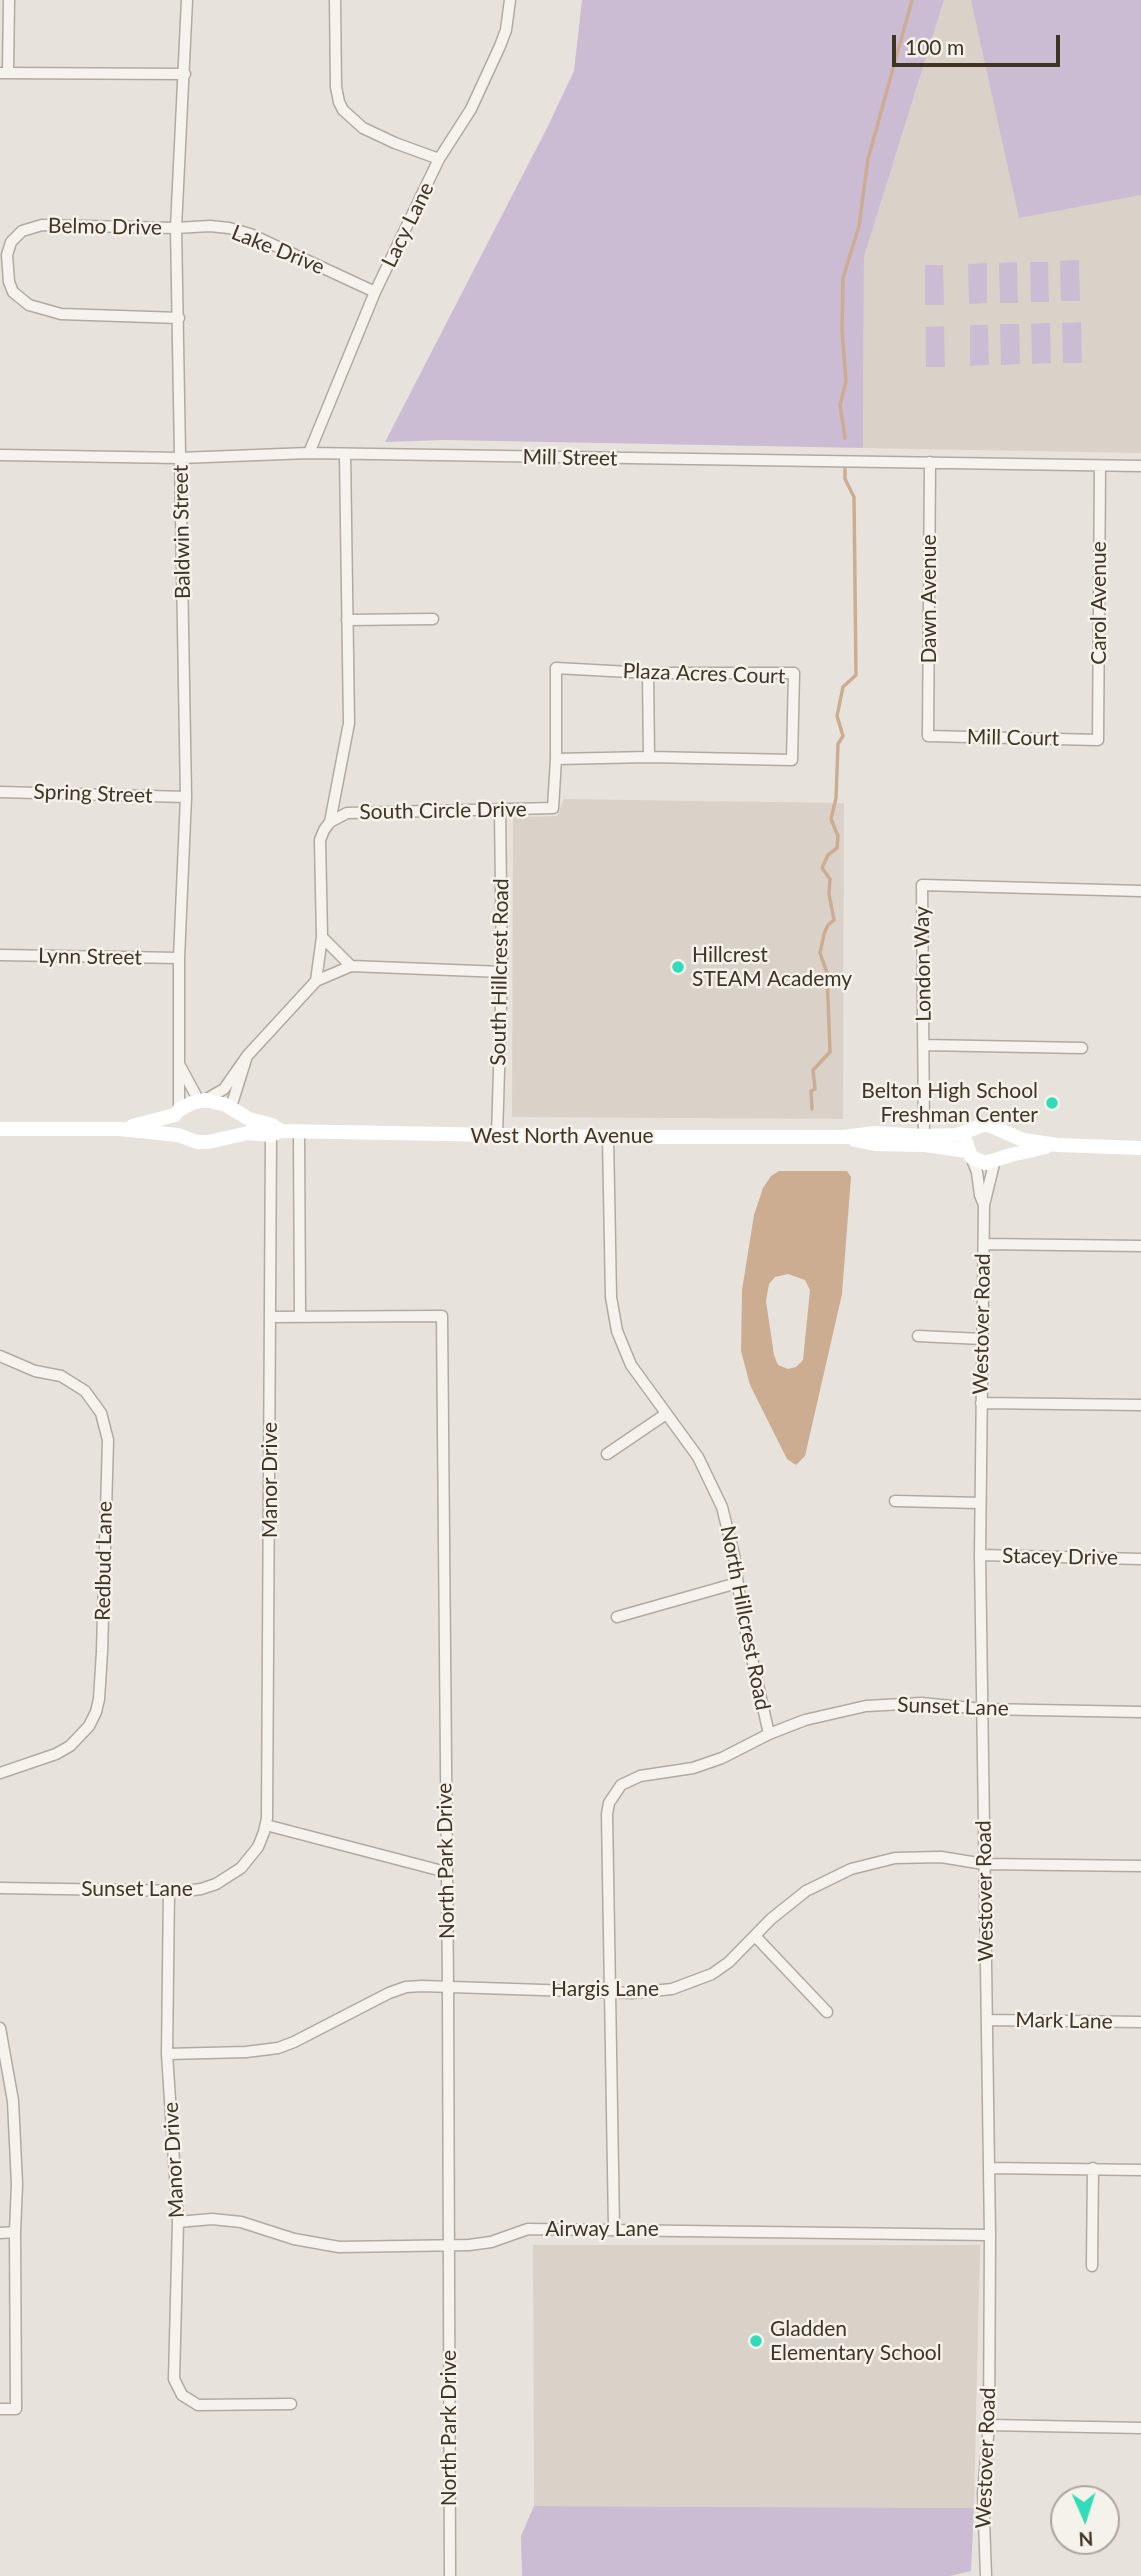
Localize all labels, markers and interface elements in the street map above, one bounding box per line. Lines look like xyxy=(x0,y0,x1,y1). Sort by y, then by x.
scale bar xyxy=(896,21,1064,65)
text: 100 m xyxy=(905,34,964,59)
street label: Lacy Lane xyxy=(377,178,439,272)
street label: Belmo Drive xyxy=(48,213,162,241)
street label: Lake Drive xyxy=(228,220,328,280)
street label: Mill Street xyxy=(522,445,618,471)
street label: Baldwin Street xyxy=(168,465,196,599)
street label: Dawn Avenue xyxy=(916,534,942,664)
street label: Carol Avenue xyxy=(1086,541,1112,665)
street label: Plaza Acres Court xyxy=(622,659,786,689)
street label: Mill Court xyxy=(967,725,1059,751)
street label: Spring Street xyxy=(33,779,153,809)
street label: South Circle Drive xyxy=(359,797,527,825)
street label: South Hillcrest Road xyxy=(486,878,514,1066)
street label: London Way xyxy=(909,906,937,1022)
place label: Hillcrest STEAM Academy xyxy=(692,942,852,992)
street label: Lynn Street xyxy=(38,943,142,971)
marker: Hillcrest STEAM Academy xyxy=(670,959,686,975)
place label: Belton High School Freshman Center xyxy=(861,1078,1038,1128)
marker: Belton High School Freshman Center xyxy=(1044,1095,1060,1111)
street label: West North Avenue xyxy=(470,1123,654,1149)
street label: Westover Road xyxy=(968,1253,996,1395)
street label: Manor Drive xyxy=(257,1422,283,1538)
street label: Redbud Lane xyxy=(90,1501,118,1621)
street label: North Hillcrest Road xyxy=(715,1524,775,1712)
street label: Stacey Drive xyxy=(1002,1543,1118,1571)
street label: Sunset Lane xyxy=(897,1692,1009,1722)
street label: North Park Drive xyxy=(432,1783,460,1939)
street label: Westover Road xyxy=(971,1820,999,1962)
street label: Sunset Lane xyxy=(81,1876,193,1902)
street label: Hargis Lane xyxy=(551,1976,659,2002)
street label: Mark Lane xyxy=(1015,2008,1113,2034)
street label: Manor Drive xyxy=(158,2101,190,2219)
street label: Airway Lane xyxy=(545,2216,659,2242)
place label: Gladden Elementary School xyxy=(770,2316,942,2366)
marker: Gladden Elementary School xyxy=(748,2333,764,2349)
street label: North Park Drive xyxy=(436,2350,462,2506)
street label: Westover Road xyxy=(971,2387,1001,2529)
north arrow xyxy=(1050,2485,1120,2555)
text: N xyxy=(1078,2528,1094,2551)

